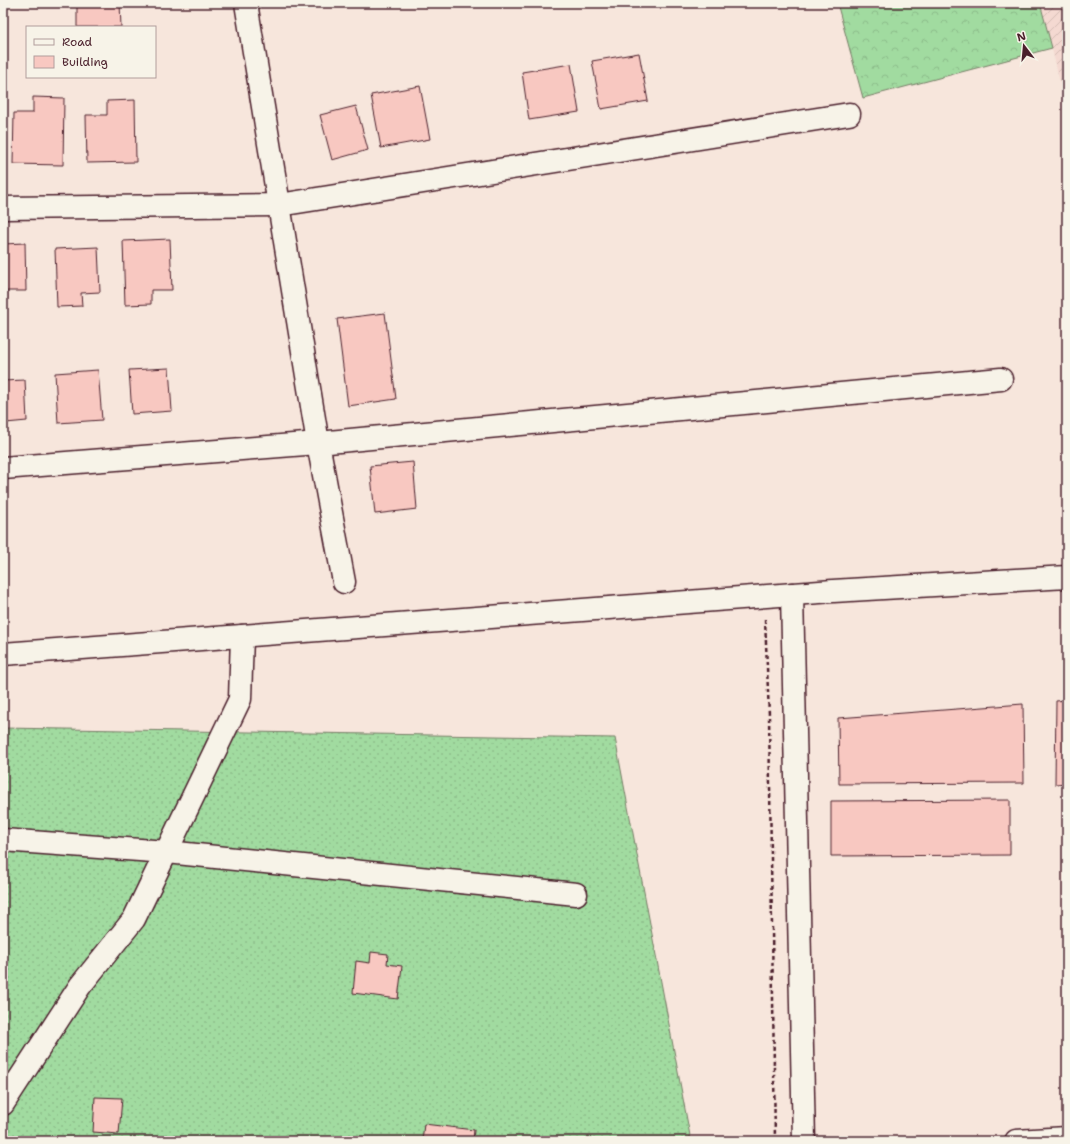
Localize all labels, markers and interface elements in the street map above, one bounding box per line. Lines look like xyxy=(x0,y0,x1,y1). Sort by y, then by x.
legend xyxy=(26,26,156,78)
north arrow xyxy=(1004,26,1044,66)
text: N xyxy=(1015,28,1028,45)
text: Road xyxy=(62,34,93,50)
text: Building xyxy=(62,54,108,70)

